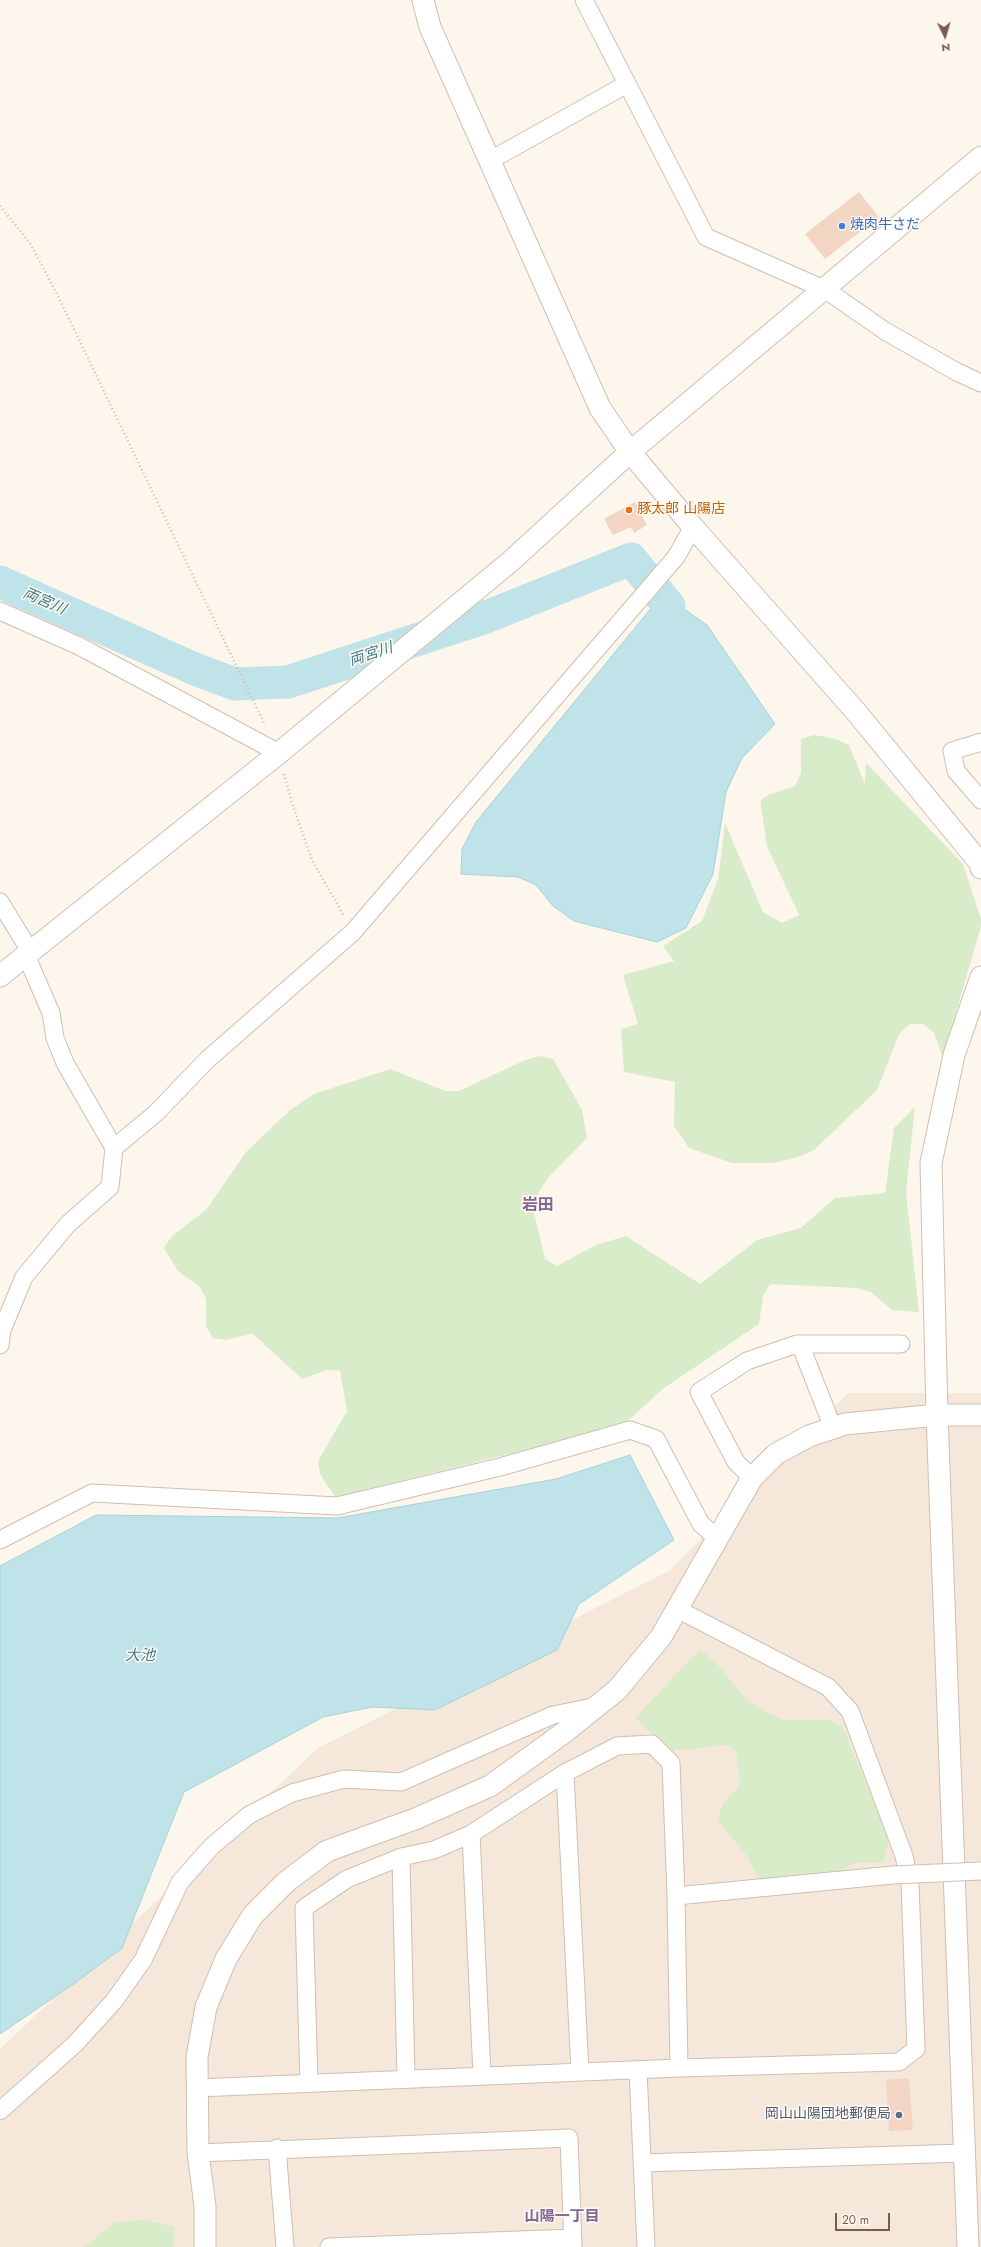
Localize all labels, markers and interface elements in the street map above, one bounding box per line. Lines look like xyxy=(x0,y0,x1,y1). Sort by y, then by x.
north arrow xyxy=(925,16,965,56)
text: N xyxy=(941,40,951,56)
place label: 焼肉牛さだ xyxy=(850,218,920,234)
marker: 焼肉牛さだ xyxy=(837,221,847,231)
place label: 豚太郎 山陽店 xyxy=(637,502,725,518)
marker: 豚太郎 山陽店 xyxy=(624,505,634,515)
water label: 両宮川 xyxy=(20,585,68,619)
water label: 両宮川 xyxy=(347,639,395,671)
district label: 岩田 xyxy=(522,1196,554,1216)
water label: 大池 xyxy=(125,1647,155,1665)
place label: 岡山山陽団地郵便局 xyxy=(765,2107,891,2123)
marker: 岡山山陽団地郵便局 xyxy=(894,2110,904,2120)
scale bar xyxy=(837,2205,892,2231)
district label: 山陽一丁目 xyxy=(525,2208,599,2226)
text: 20 m xyxy=(842,2211,869,2229)

